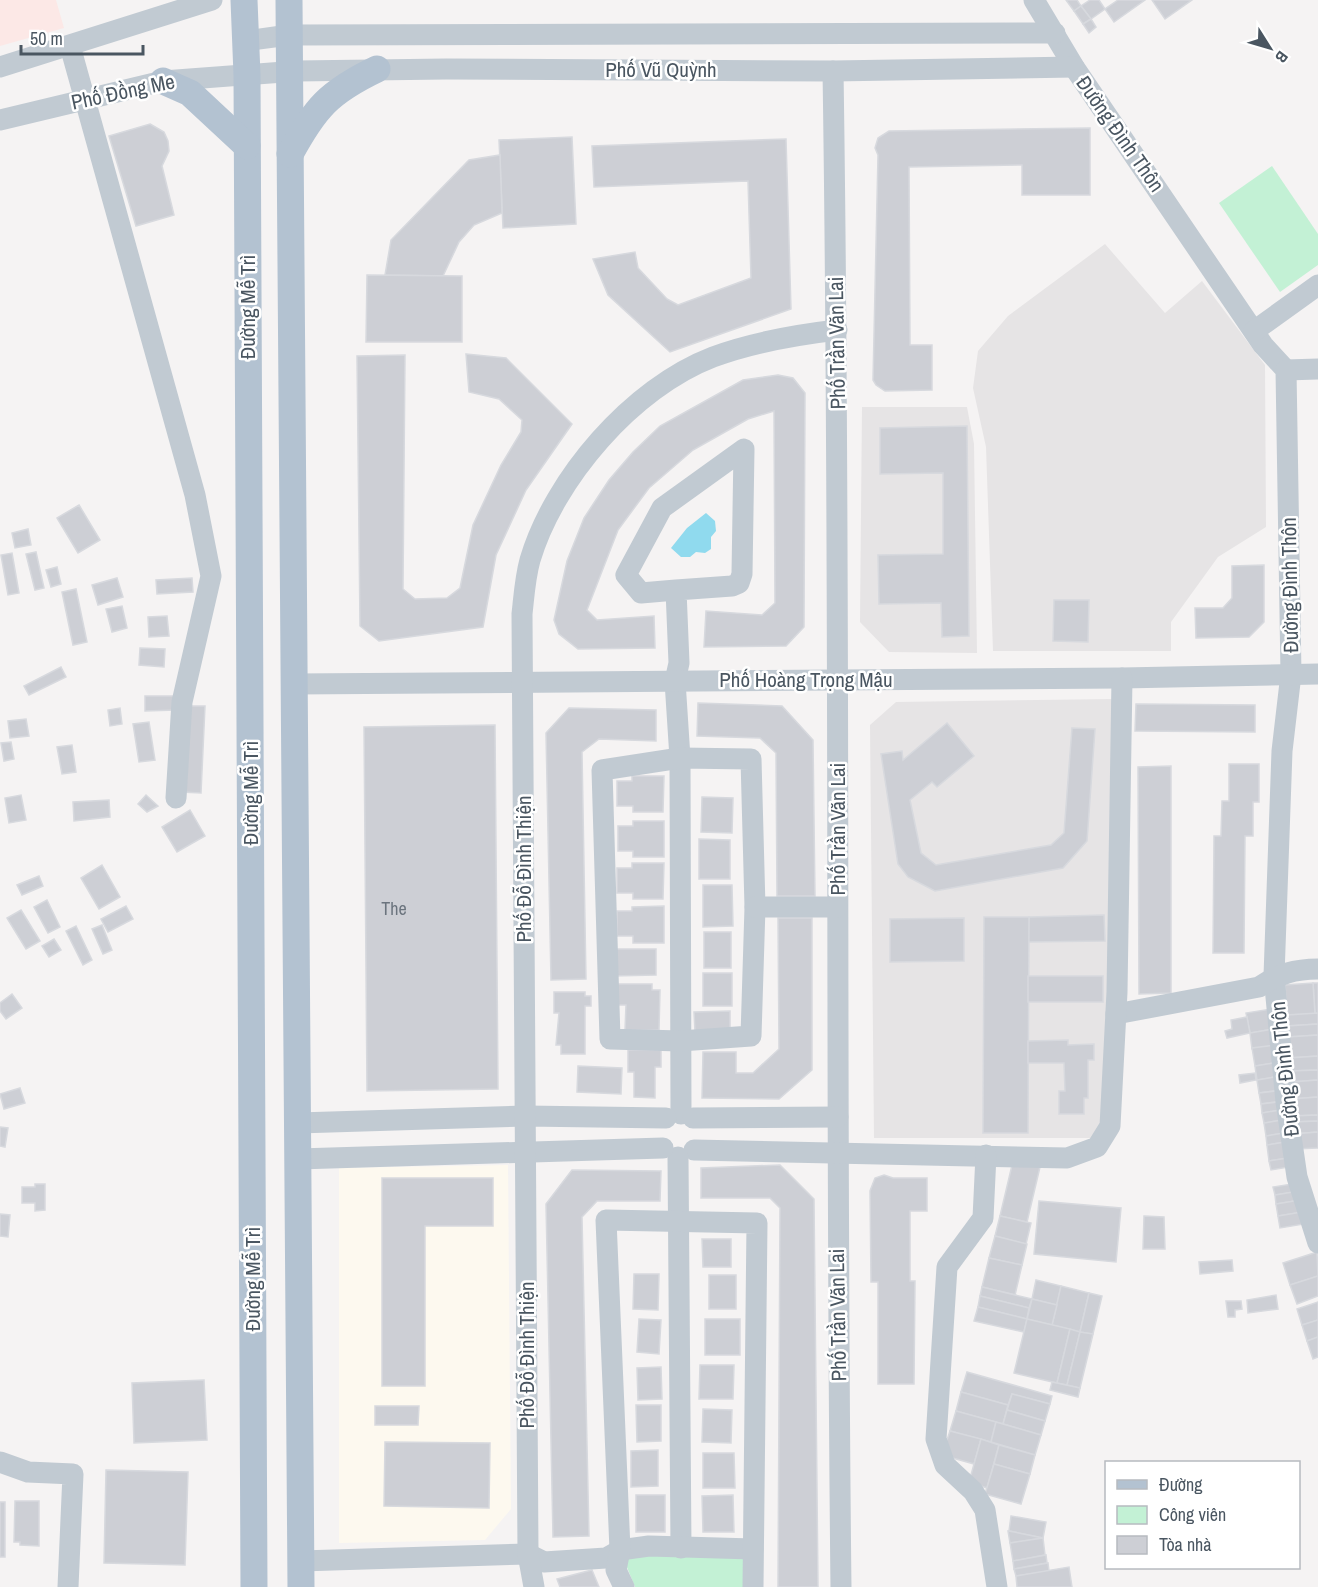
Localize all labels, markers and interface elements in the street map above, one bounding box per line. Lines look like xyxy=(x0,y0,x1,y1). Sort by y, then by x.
scale bar xyxy=(21,18,142,56)
north arrow xyxy=(1240,18,1300,78)
text: 50 m xyxy=(30,26,63,51)
text: B xyxy=(1270,47,1294,67)
street label: Phố Vũ Quỳnh xyxy=(605,55,717,84)
street label: Phố Đồng Me xyxy=(68,66,177,117)
street label: Đường Đình Thôn xyxy=(1070,70,1171,198)
street label: Đường Mễ Trì xyxy=(233,255,262,359)
street label: Phố Trần Văn Lai xyxy=(821,276,852,410)
street label: Đường Đình Thôn xyxy=(1274,517,1305,653)
street label: Phố Hoàng Trọng Mậu xyxy=(719,665,893,694)
street label: Đường Mễ Trì xyxy=(236,741,265,845)
street label: Phố Trần Văn Lai xyxy=(823,763,852,895)
street label: Phố Đỗ Đình Thiện xyxy=(509,795,538,943)
house number: The xyxy=(381,896,407,921)
street label: Đường Đình Thôn xyxy=(1263,1000,1306,1138)
street label: Đường Mễ Trì xyxy=(238,1227,267,1331)
street label: Phố Trần Văn Lai xyxy=(822,1248,853,1382)
street label: Phố Đỗ Đình Thiện xyxy=(512,1281,541,1429)
legend xyxy=(1105,1461,1300,1569)
text: Đường xyxy=(1159,1472,1203,1497)
text: Công viên xyxy=(1159,1502,1226,1527)
text: Tòa nhà xyxy=(1159,1532,1212,1557)

